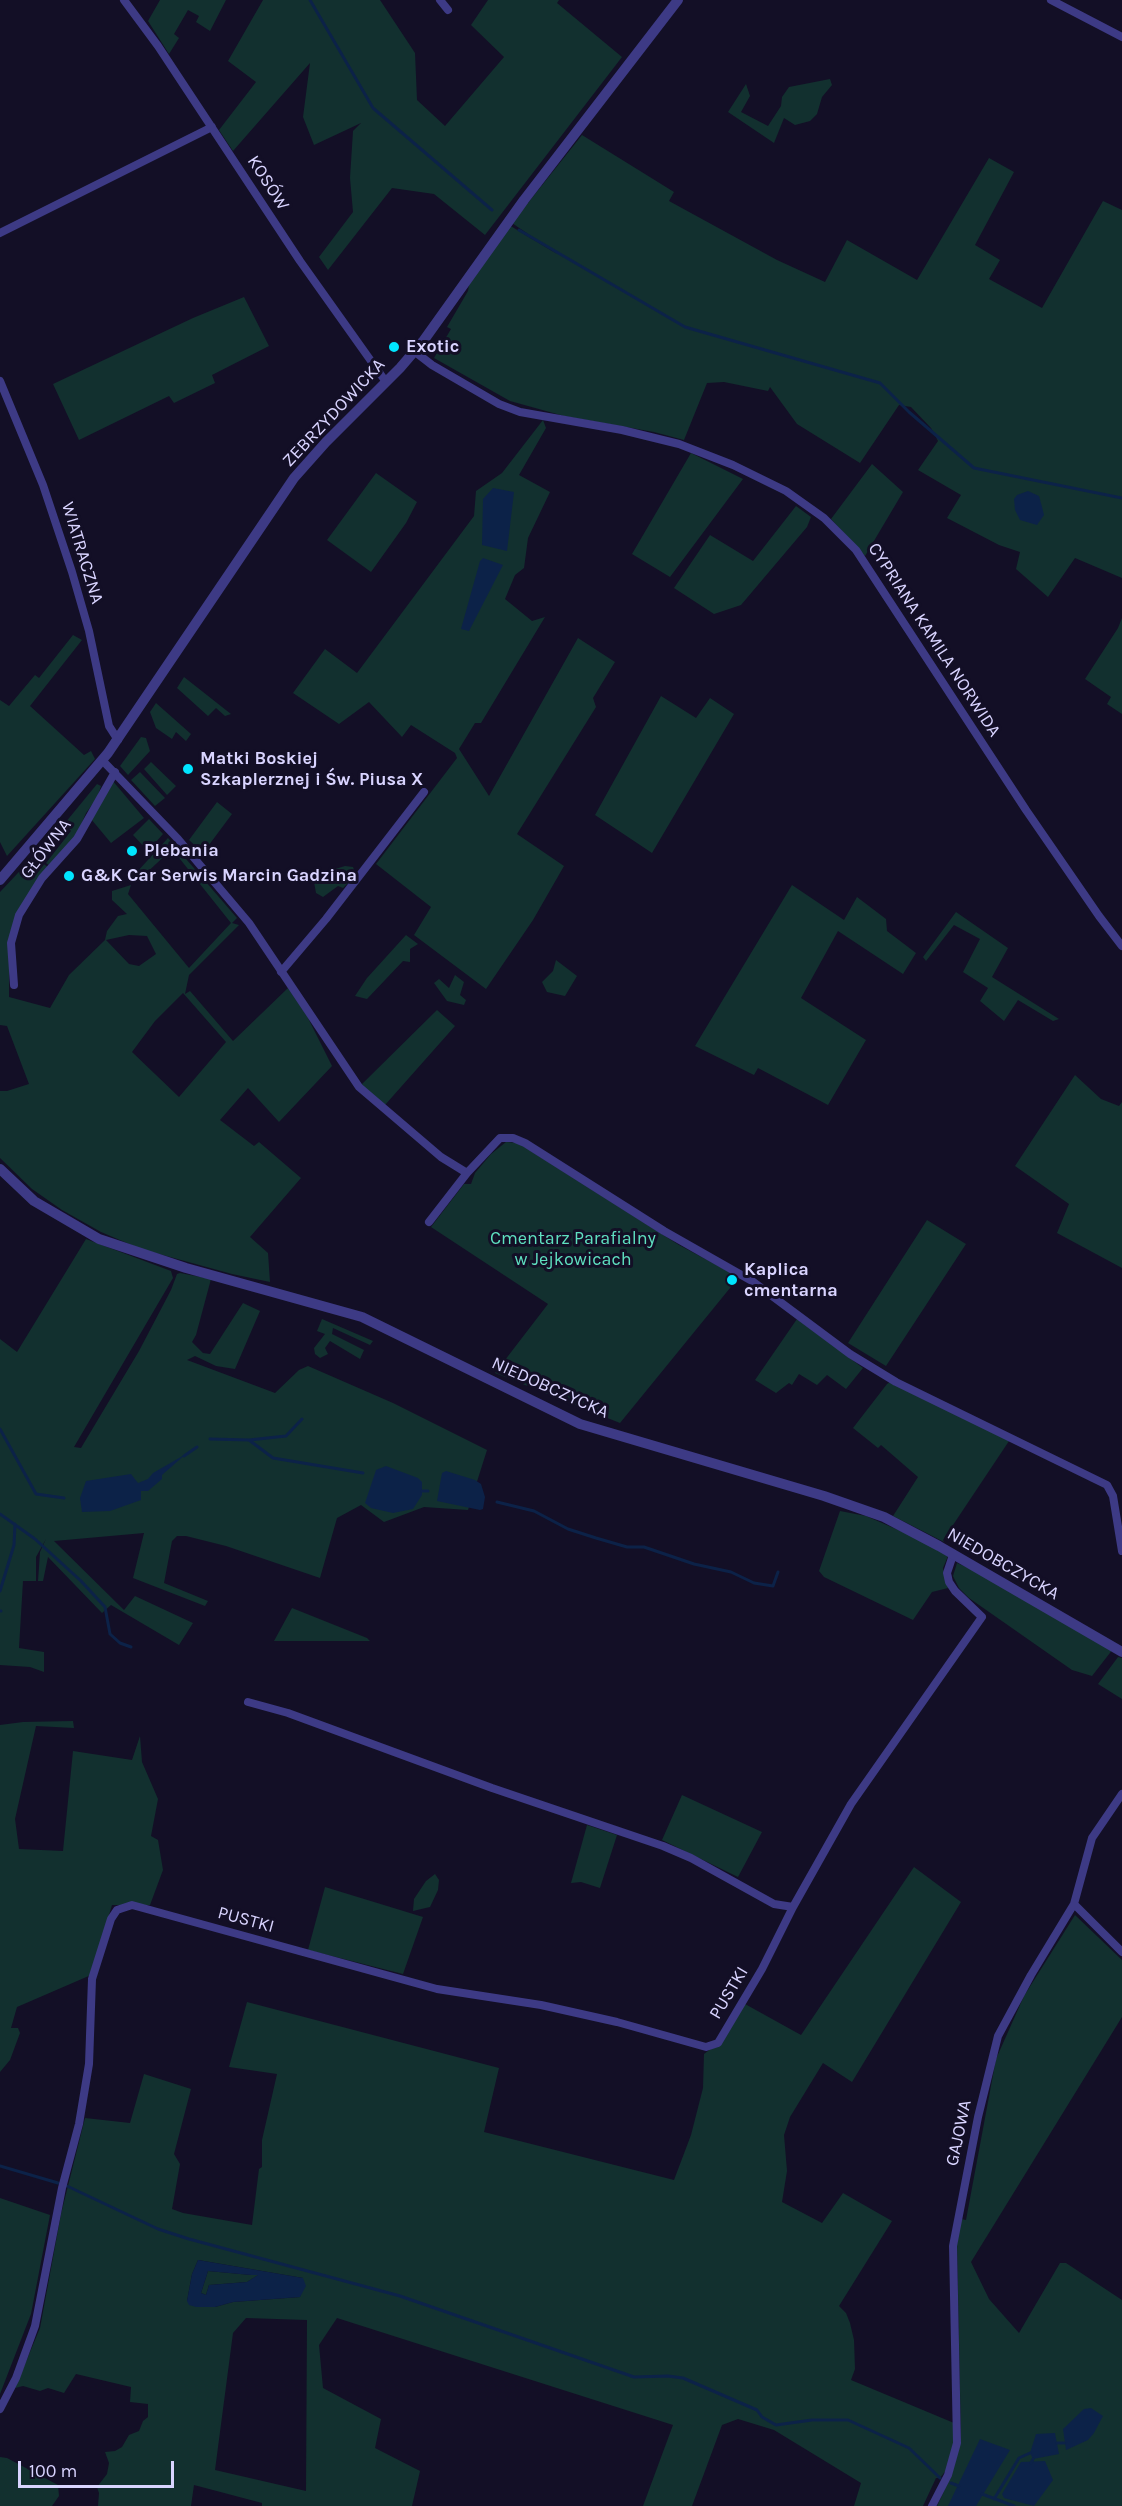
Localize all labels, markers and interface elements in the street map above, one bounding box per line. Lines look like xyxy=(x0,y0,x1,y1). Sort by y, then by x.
street label: KOSÓW xyxy=(242,151,294,215)
place label: Exotic xyxy=(406,336,459,358)
marker: Exotic xyxy=(387,340,401,354)
street label: ZEBRZYDOWICKA xyxy=(278,354,390,472)
street label: WIATRACZNA xyxy=(56,499,108,607)
street label: CYPRIANA KAMILA NORWIDA xyxy=(863,539,1005,741)
place label: Matki Boskiej Szkaplerznej i Św. Piusa X xyxy=(200,748,423,790)
marker: Matki Boskiej Szkaplerznej i Św. Piusa X xyxy=(181,762,195,776)
street label: GŁÓWNA xyxy=(16,815,76,883)
place label: Plebania xyxy=(144,840,219,862)
marker: Plebania xyxy=(125,844,139,858)
place label: G&K Car Serwis Marcin Gadzina xyxy=(81,865,357,887)
marker: G&K Car Serwis Marcin Gadzina xyxy=(62,869,76,883)
park label: Cmentarz Parafialny w Jejkowicach xyxy=(490,1228,656,1270)
place label: Kaplica cmentarna xyxy=(744,1259,838,1302)
marker: Kaplica cmentarna xyxy=(725,1273,739,1287)
street label: NIEDOBCZYCKA xyxy=(488,1353,612,1423)
street label: NIEDOBCZYCKA xyxy=(943,1523,1063,1605)
street label: PUSTKI xyxy=(215,1902,277,1938)
street label: PUSTKI xyxy=(705,1963,753,2023)
street label: GAJOWA xyxy=(942,2098,976,2168)
scale bar xyxy=(21,2449,177,2487)
text: 100 m xyxy=(29,2460,77,2482)

